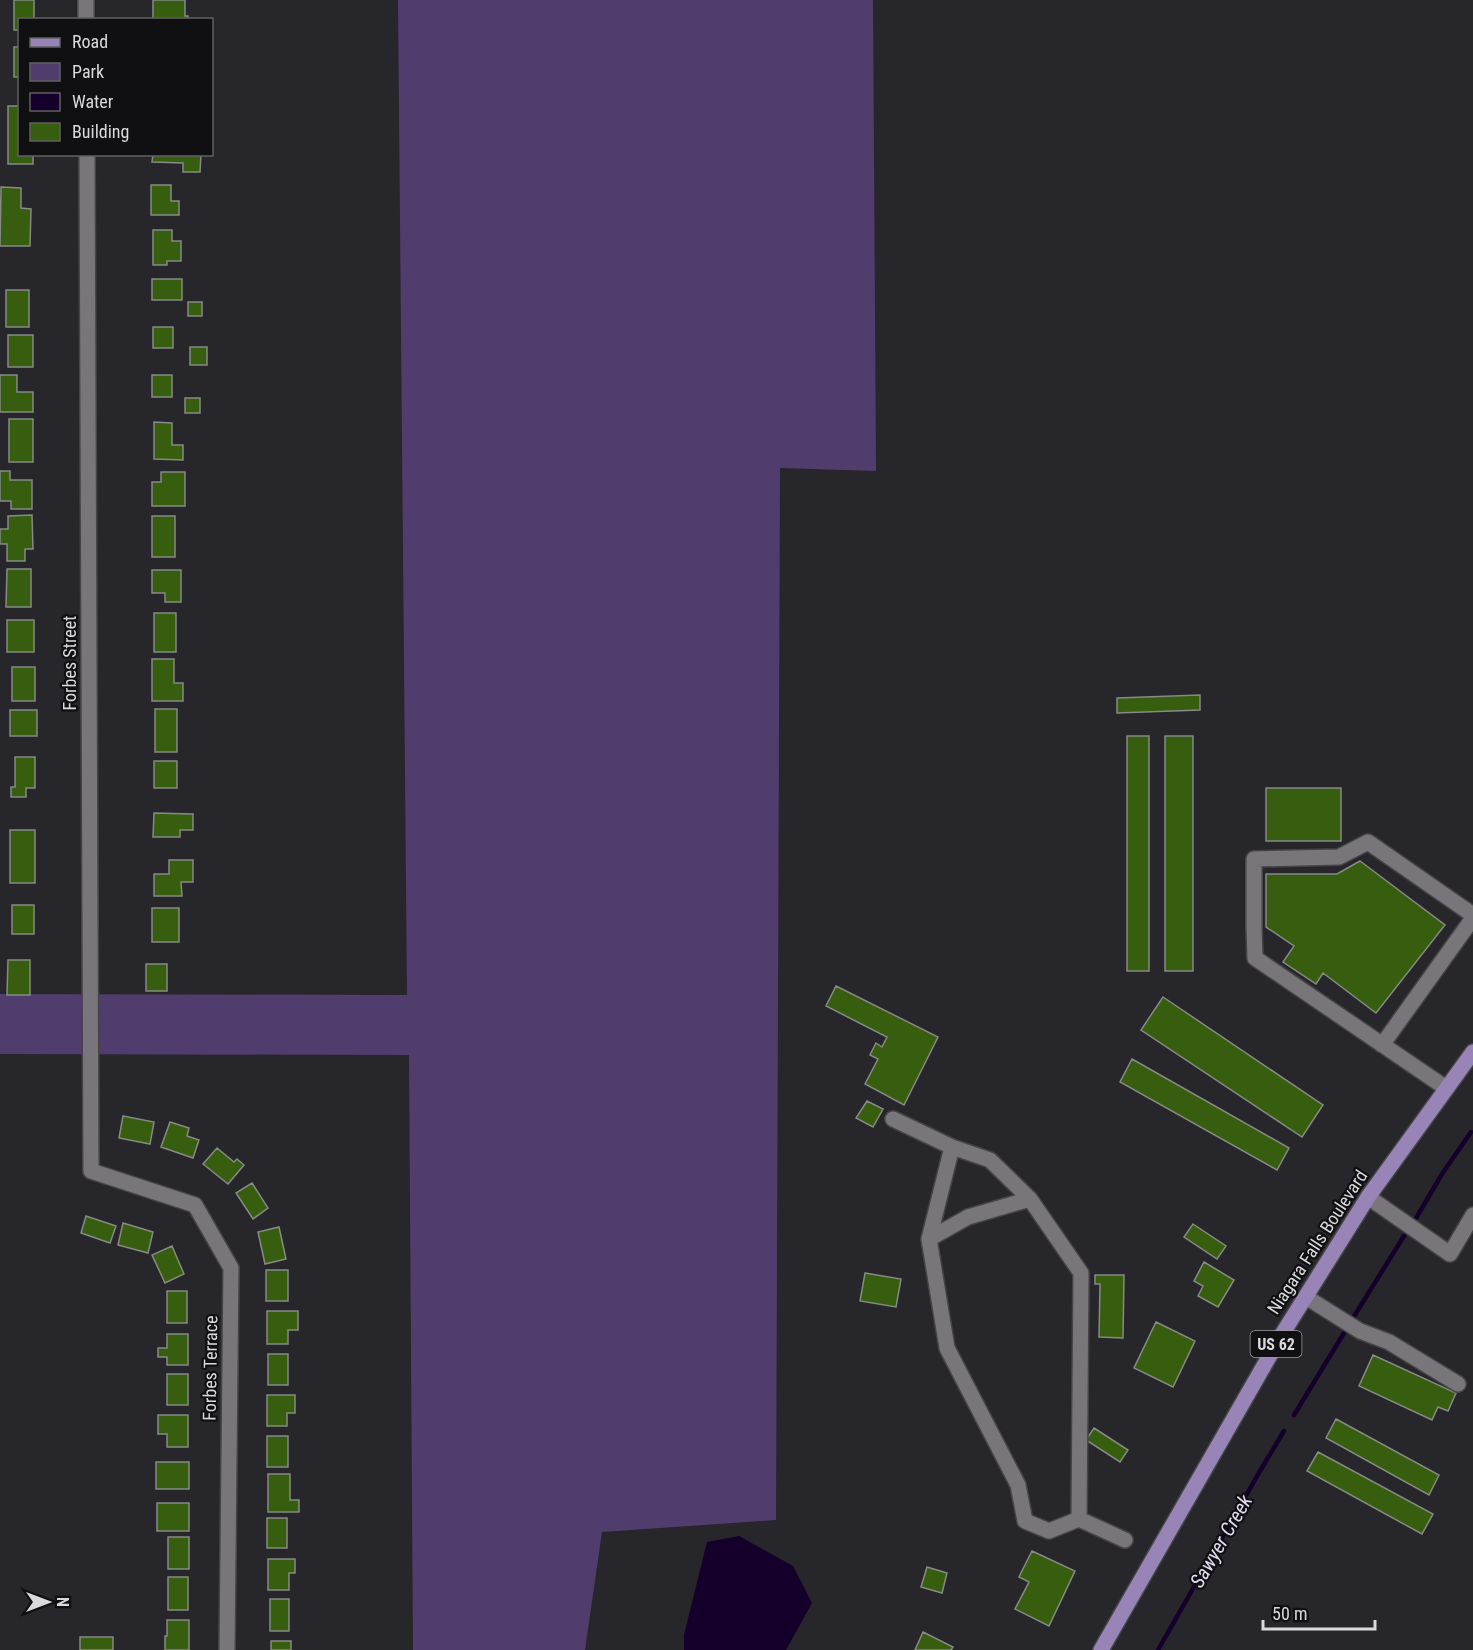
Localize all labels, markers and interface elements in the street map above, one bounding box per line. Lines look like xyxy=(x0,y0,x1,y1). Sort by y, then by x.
legend xyxy=(18,18,213,156)
text: Road xyxy=(72,31,108,52)
text: Park xyxy=(72,61,104,82)
text: Water xyxy=(72,91,114,112)
text: Building xyxy=(72,121,129,142)
street label: Forbes Street xyxy=(59,616,80,710)
street label: Niagara Falls Boulevard xyxy=(1263,1166,1371,1318)
street label: Forbes Terrace xyxy=(199,1315,221,1421)
road number: US 62 xyxy=(1250,1331,1302,1357)
water label: Sawyer Creek xyxy=(1185,1489,1258,1592)
north arrow xyxy=(18,1572,78,1632)
scale bar xyxy=(1263,1593,1376,1631)
text: N xyxy=(53,1597,72,1607)
text: 50 m xyxy=(1272,1603,1307,1624)

